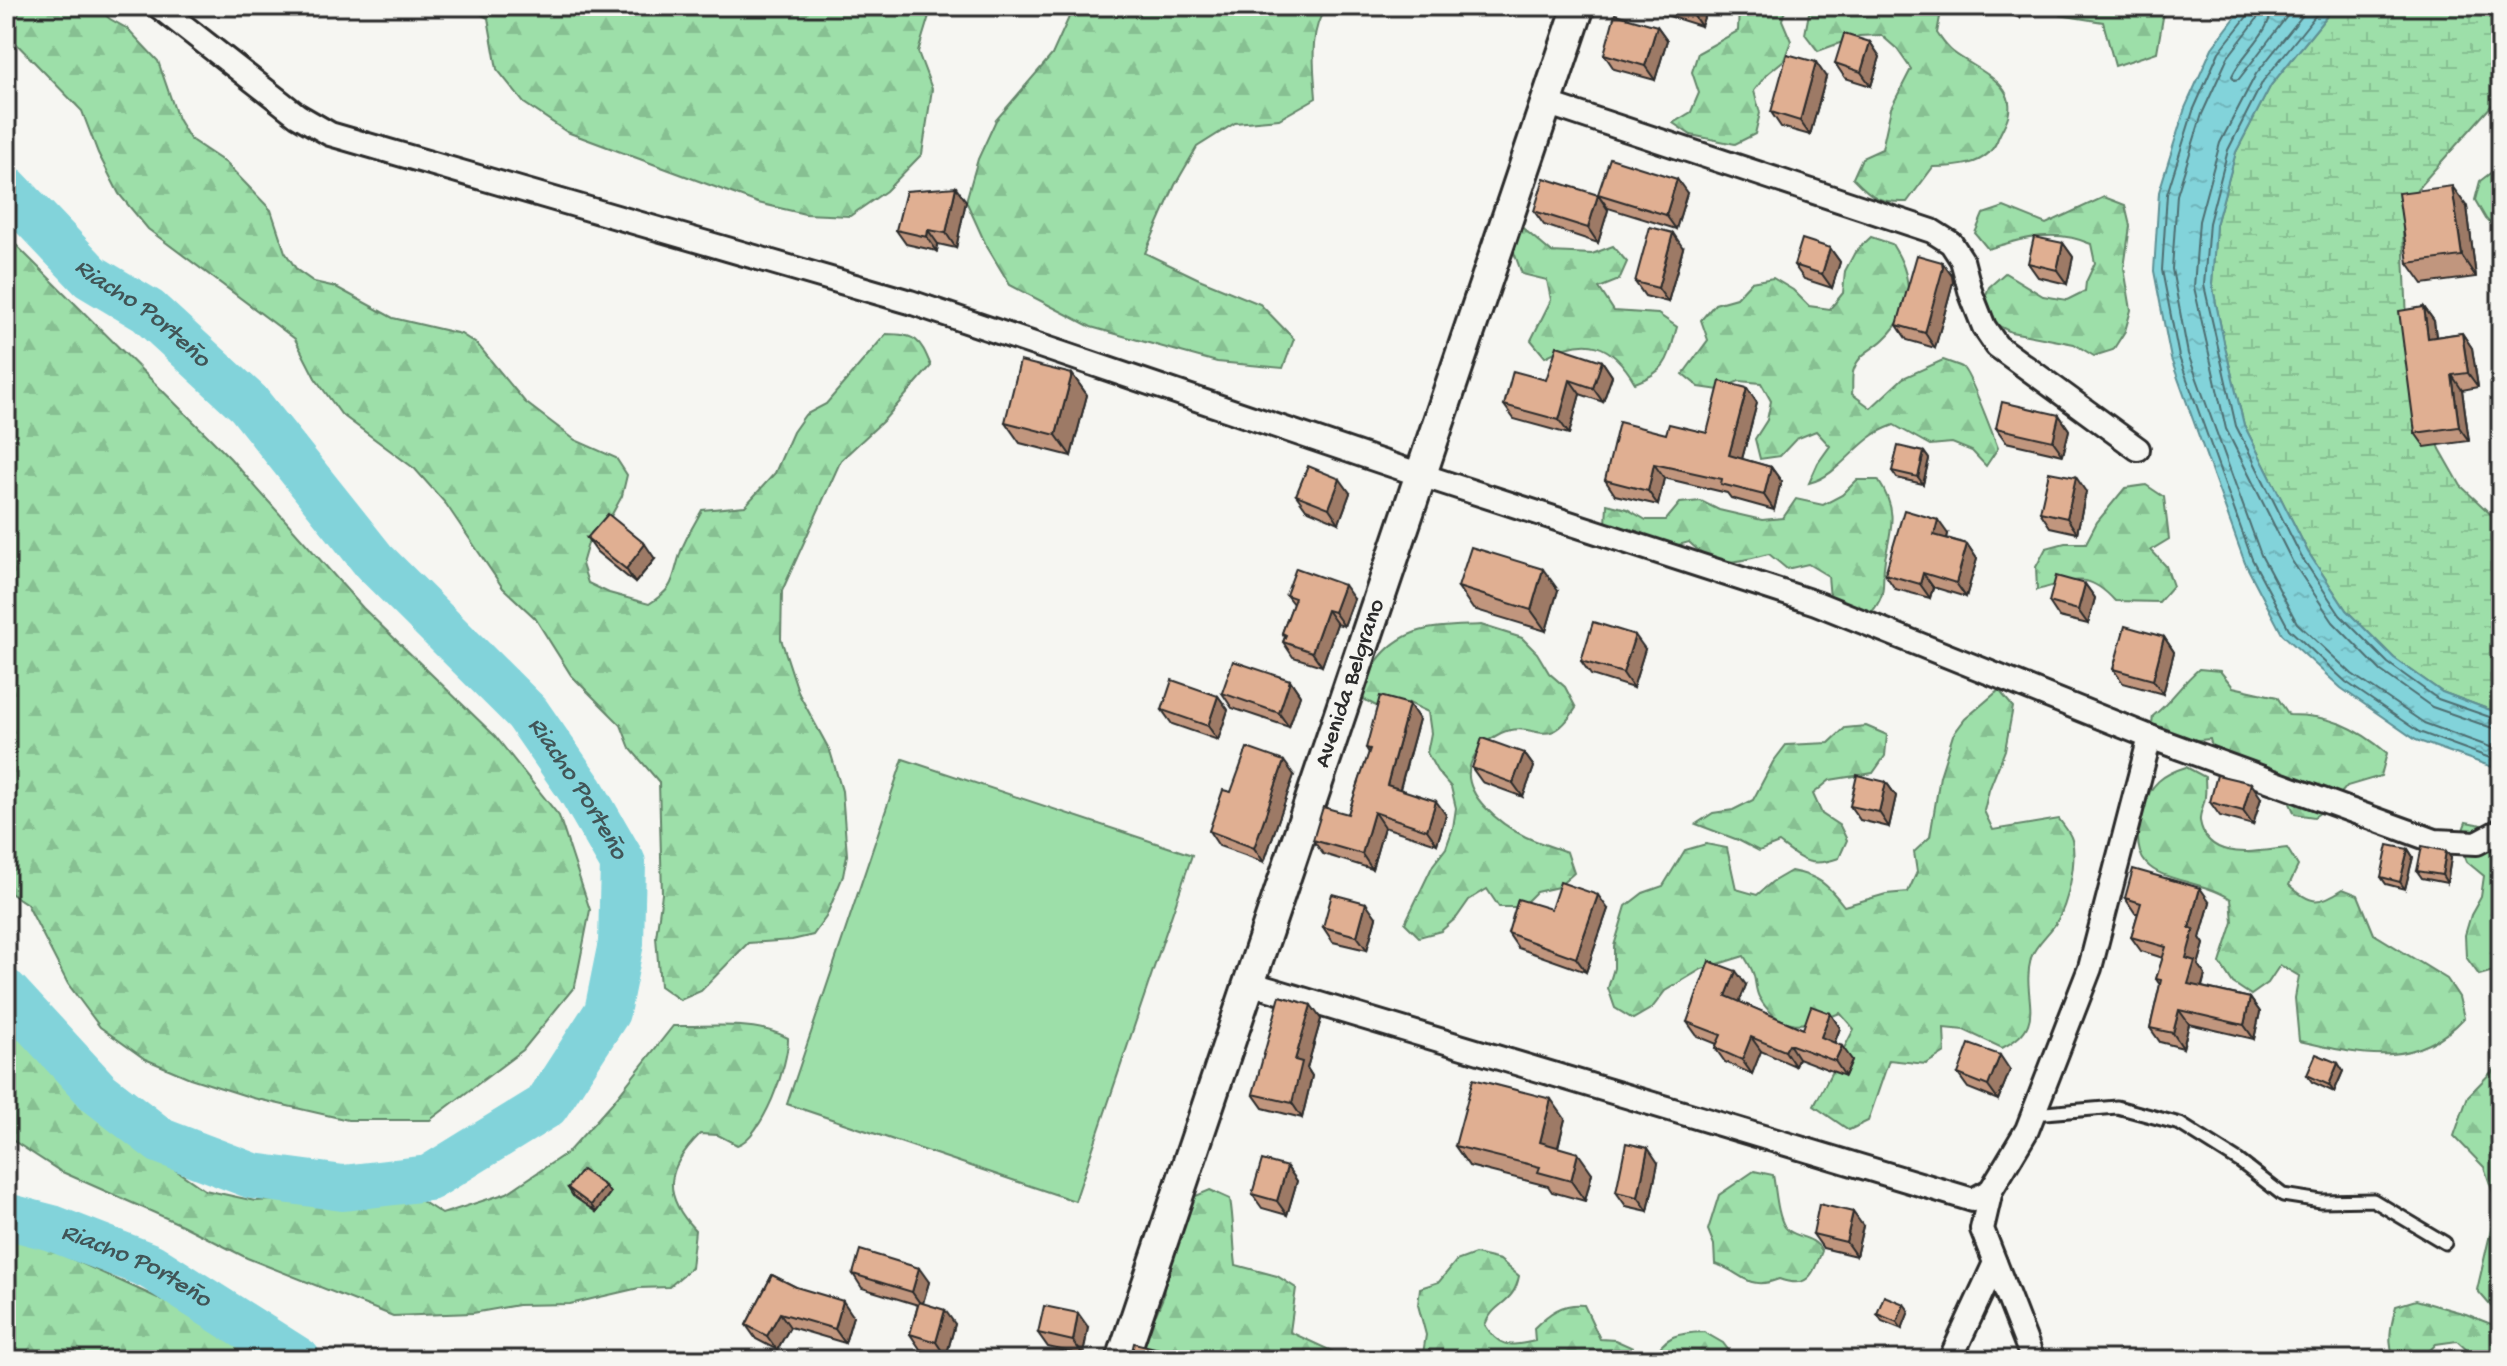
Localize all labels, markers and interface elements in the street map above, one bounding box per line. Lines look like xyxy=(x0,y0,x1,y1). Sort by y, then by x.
water label: Riacho Porteño xyxy=(67,253,217,376)
street label: Avenida Belgrano xyxy=(1308,595,1392,772)
water label: Riacho Porteño xyxy=(520,712,634,867)
water label: Riacho Porteño xyxy=(57,1217,218,1317)

